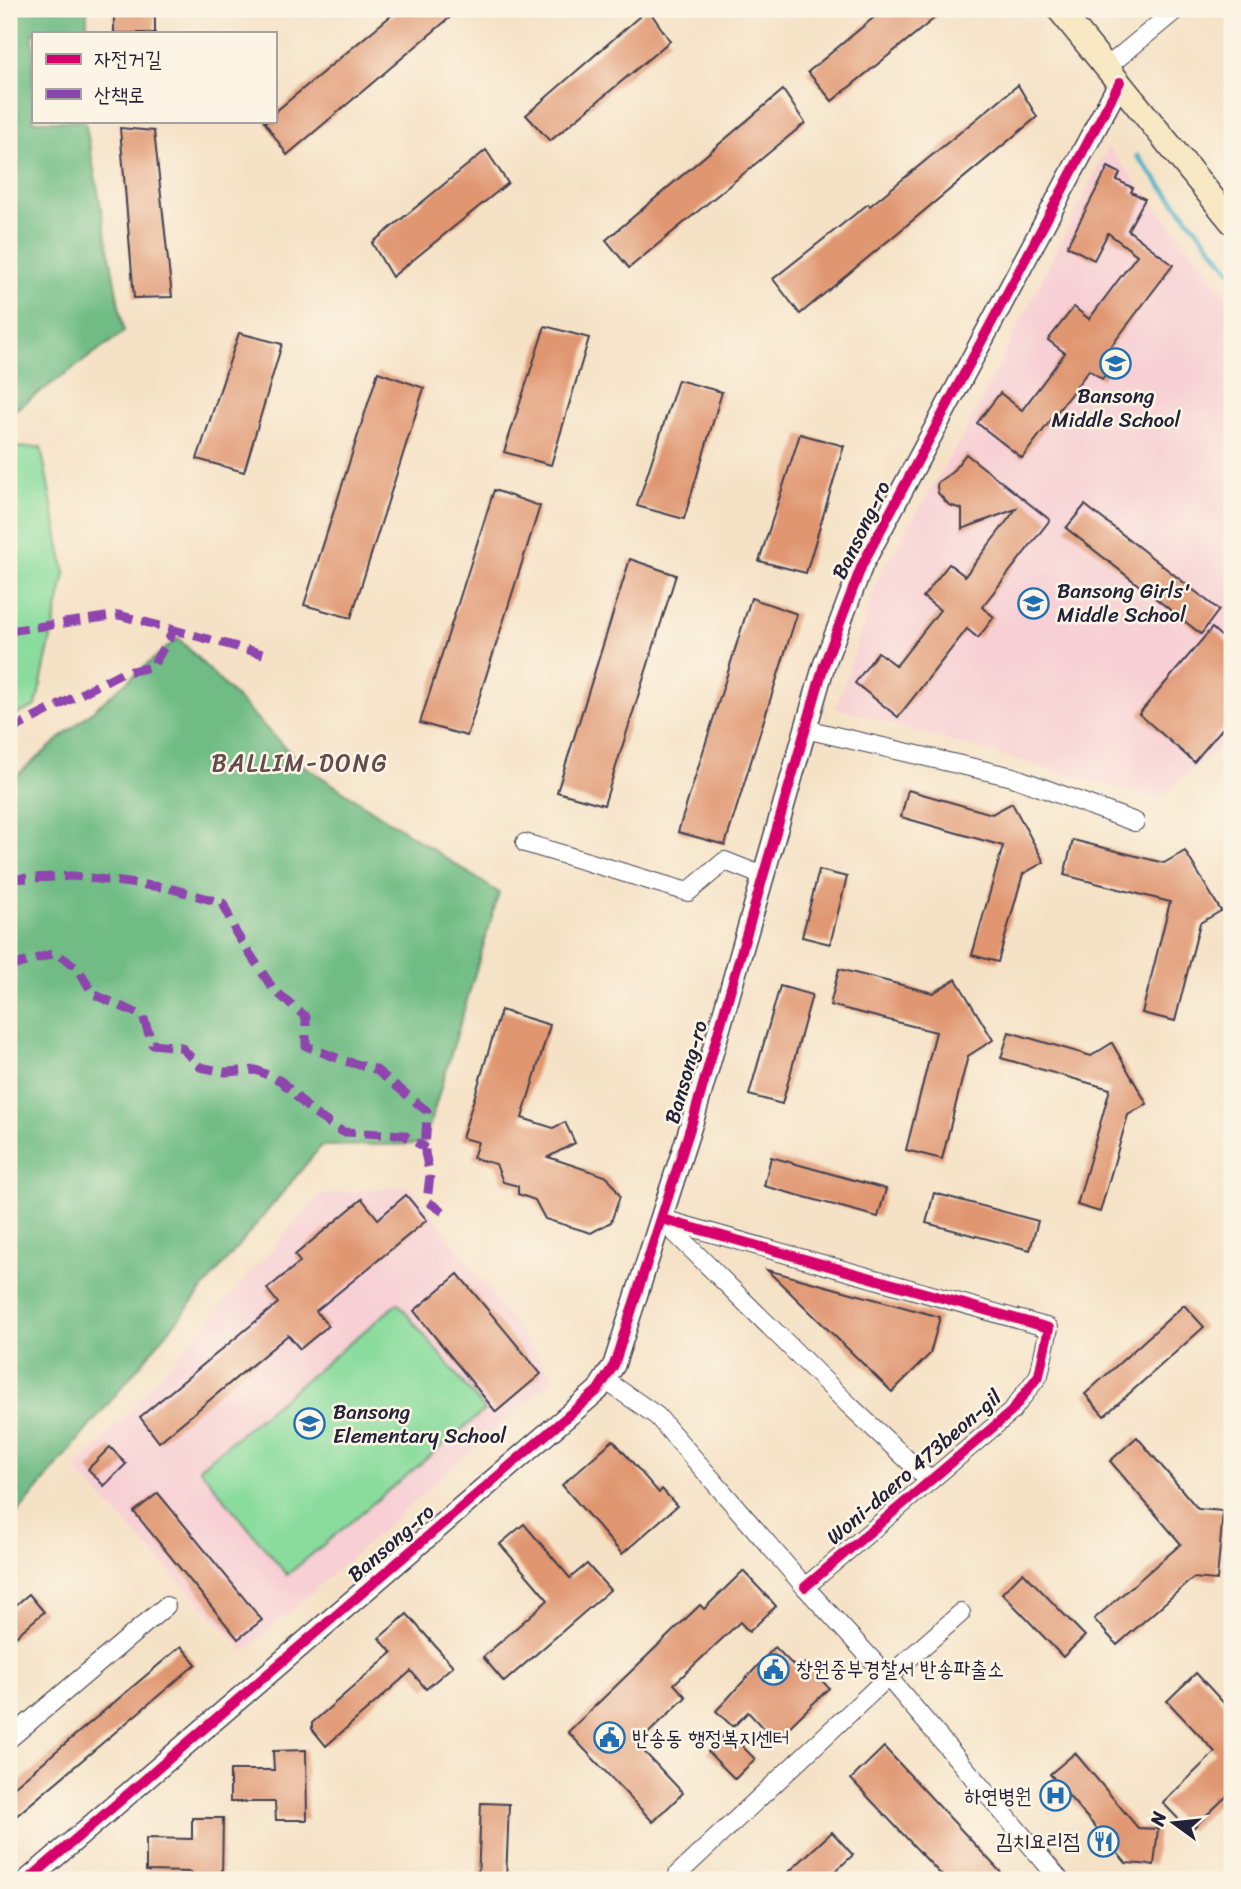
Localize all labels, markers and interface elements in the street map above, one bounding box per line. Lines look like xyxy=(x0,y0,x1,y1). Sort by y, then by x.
legend xyxy=(32,32,276,122)
text: 자전거길 xyxy=(94,40,162,78)
text: 산책로 xyxy=(94,76,145,114)
school or university icon: Bansong Middle School xyxy=(1099,347,1133,381)
place label: Bansong Middle School xyxy=(1051,377,1182,439)
street label: Bansong-ro xyxy=(821,474,901,586)
place label: Bansong Girls' Middle School xyxy=(1057,572,1191,634)
school or university icon: Bansong Girls' Middle School xyxy=(1017,586,1051,620)
district label: BALLIM-DONG xyxy=(212,742,388,784)
street label: Bansong-ro xyxy=(653,1016,719,1128)
street label: Woni-daero 473beon-gil xyxy=(817,1379,1011,1555)
place label: Bansong Elementary School xyxy=(333,1393,507,1455)
school or university icon: Bansong Elementary School xyxy=(293,1407,327,1441)
street label: Bansong-ro xyxy=(338,1494,444,1592)
place label: 창원중부경찰서 반송파출소 xyxy=(796,1650,1004,1688)
public building icon: 창원중부경찰서 반송파출소 xyxy=(756,1652,790,1686)
place label: 반송동 행정복지센터 xyxy=(632,1719,790,1757)
public building icon: 반송동 행정복지센터 xyxy=(592,1721,626,1755)
place label: 하연병원 xyxy=(964,1777,1032,1815)
hospital icon: 하연병원 xyxy=(1038,1779,1072,1813)
north arrow xyxy=(1140,1787,1210,1857)
text: N xyxy=(1140,1807,1176,1830)
place label: 김치요리점 xyxy=(996,1822,1080,1860)
restaurant icon: 김치요리점 xyxy=(1086,1824,1120,1858)

